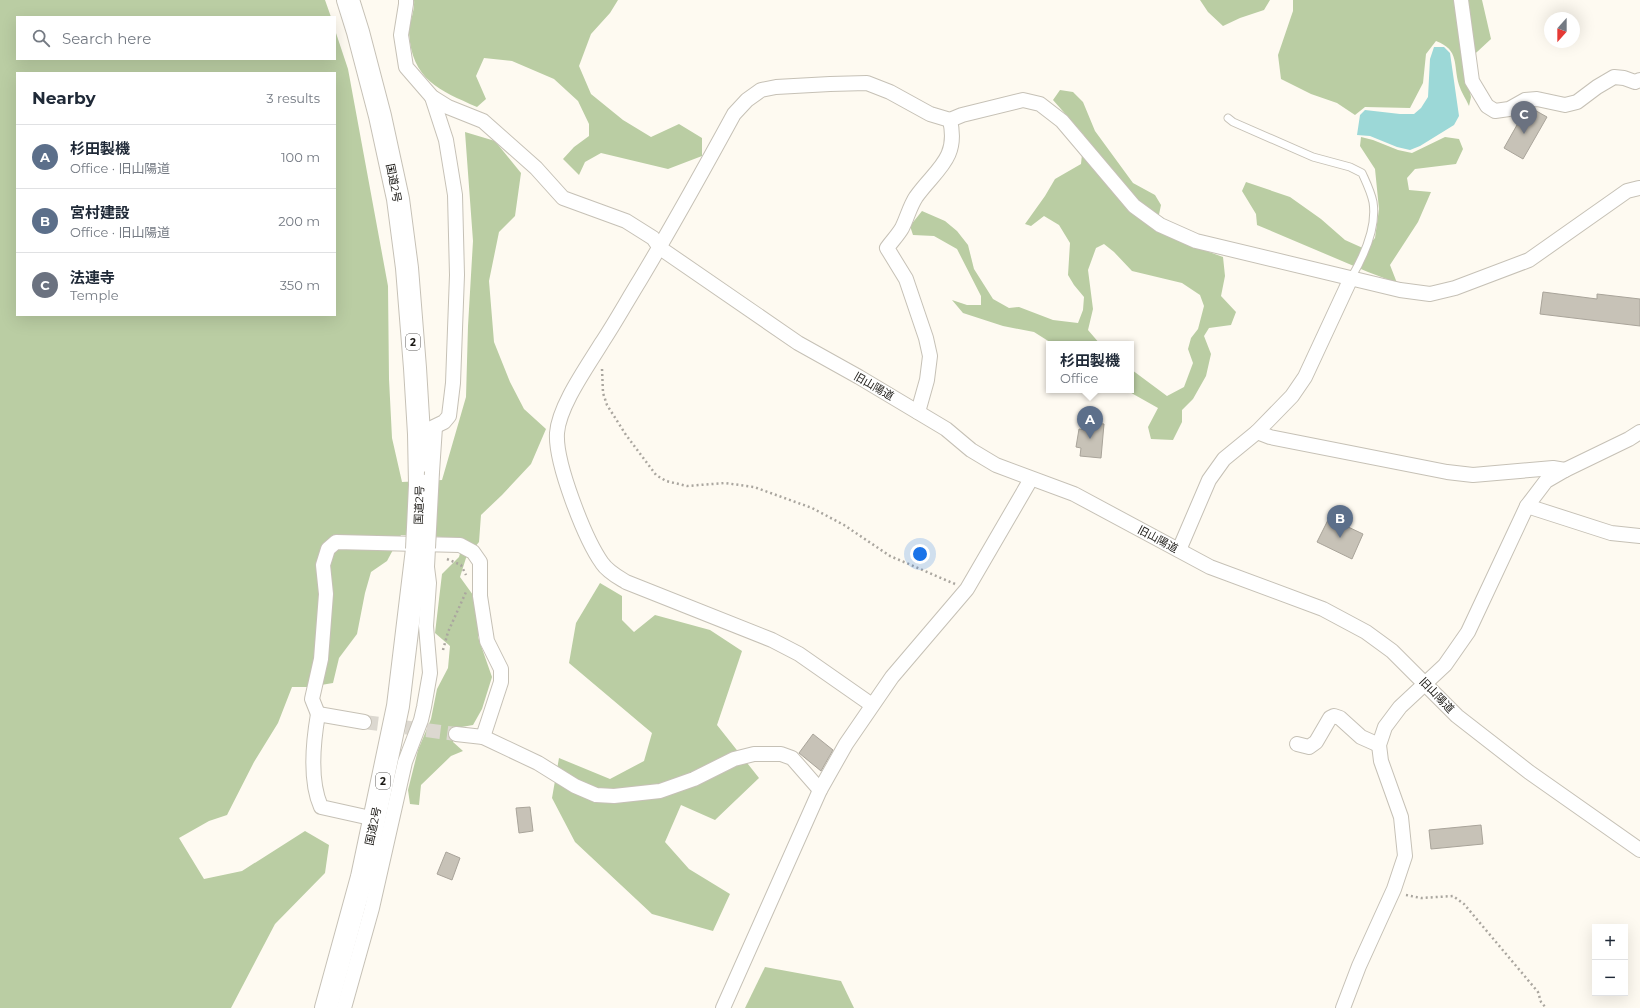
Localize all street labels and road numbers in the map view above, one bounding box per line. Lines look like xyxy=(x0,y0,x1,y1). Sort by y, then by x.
street label: 国道2号 xyxy=(383,162,405,204)
road number: 2 xyxy=(406,334,420,350)
street label: 旧山陽道 xyxy=(851,369,897,403)
street label: 国道2号 xyxy=(411,485,427,525)
street label: 旧山陽道 xyxy=(1135,522,1181,556)
street label: 旧山陽道 xyxy=(1417,674,1457,716)
road number: 2 xyxy=(376,773,390,789)
street label: 国道2号 xyxy=(362,805,384,847)

